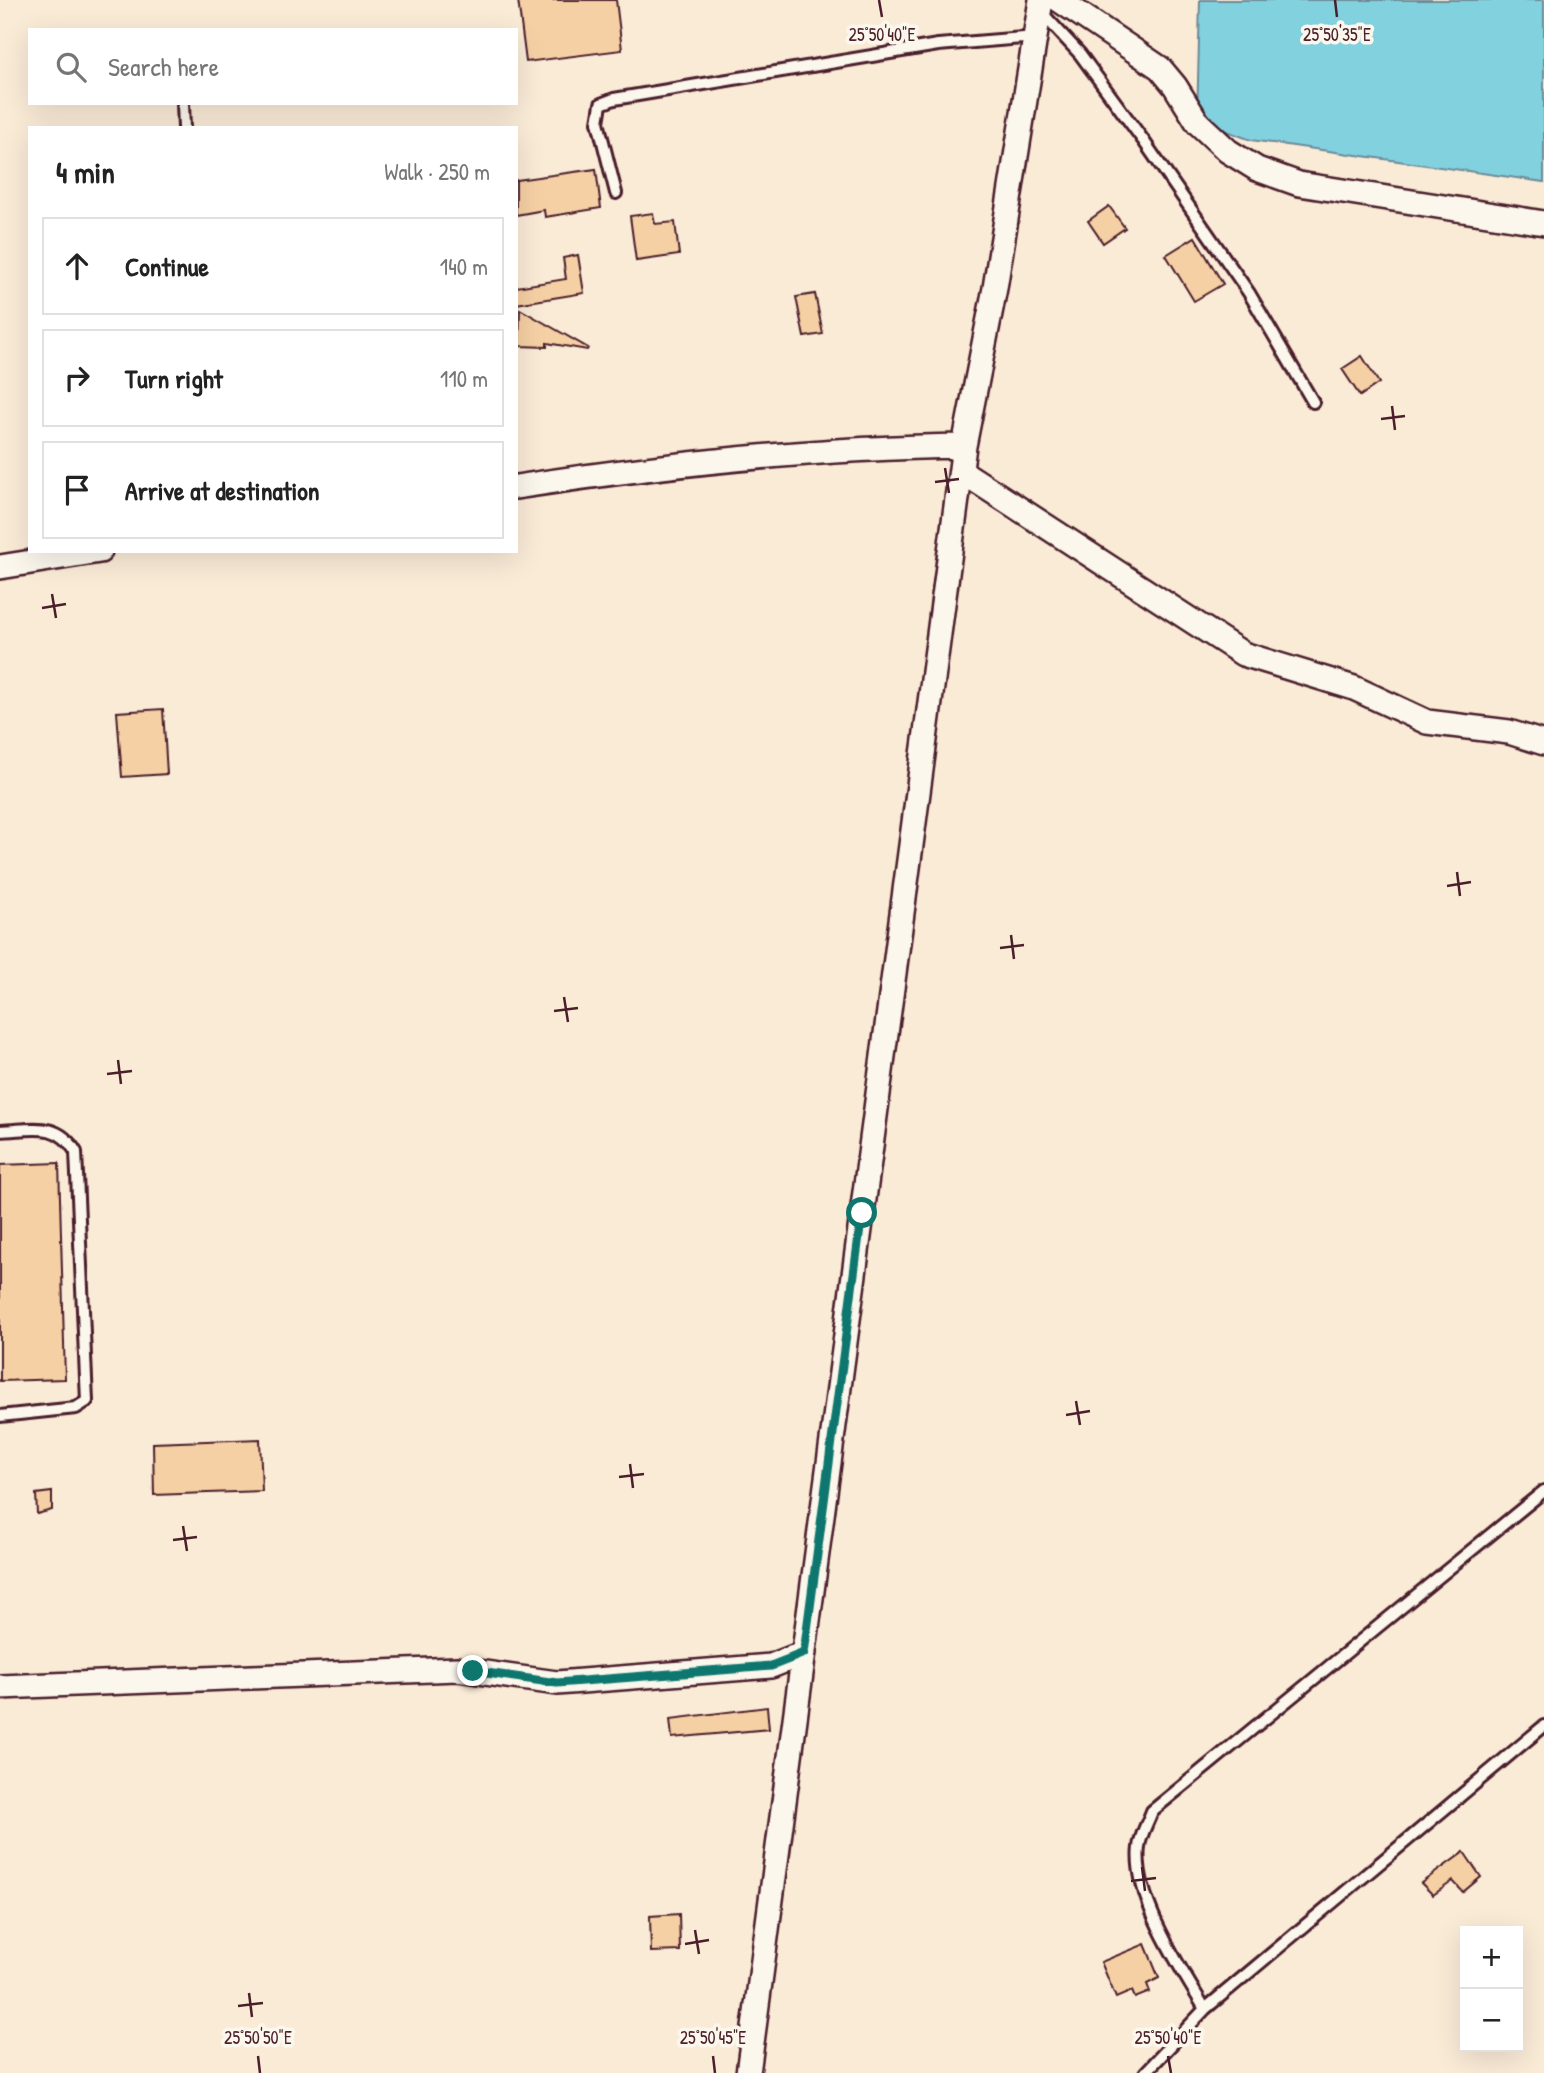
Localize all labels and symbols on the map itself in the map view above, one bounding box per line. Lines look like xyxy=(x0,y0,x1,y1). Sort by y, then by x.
text: 25°50'40"E xyxy=(848,22,916,47)
text: 25°50'35"E xyxy=(1303,22,1371,47)
route start xyxy=(846,1197,877,1228)
route end xyxy=(457,1655,488,1686)
text: 25°50'50"E xyxy=(224,2025,292,2050)
text: 25°50'45"E xyxy=(680,2025,746,2050)
text: 25°50'40"E xyxy=(1134,2025,1202,2050)

